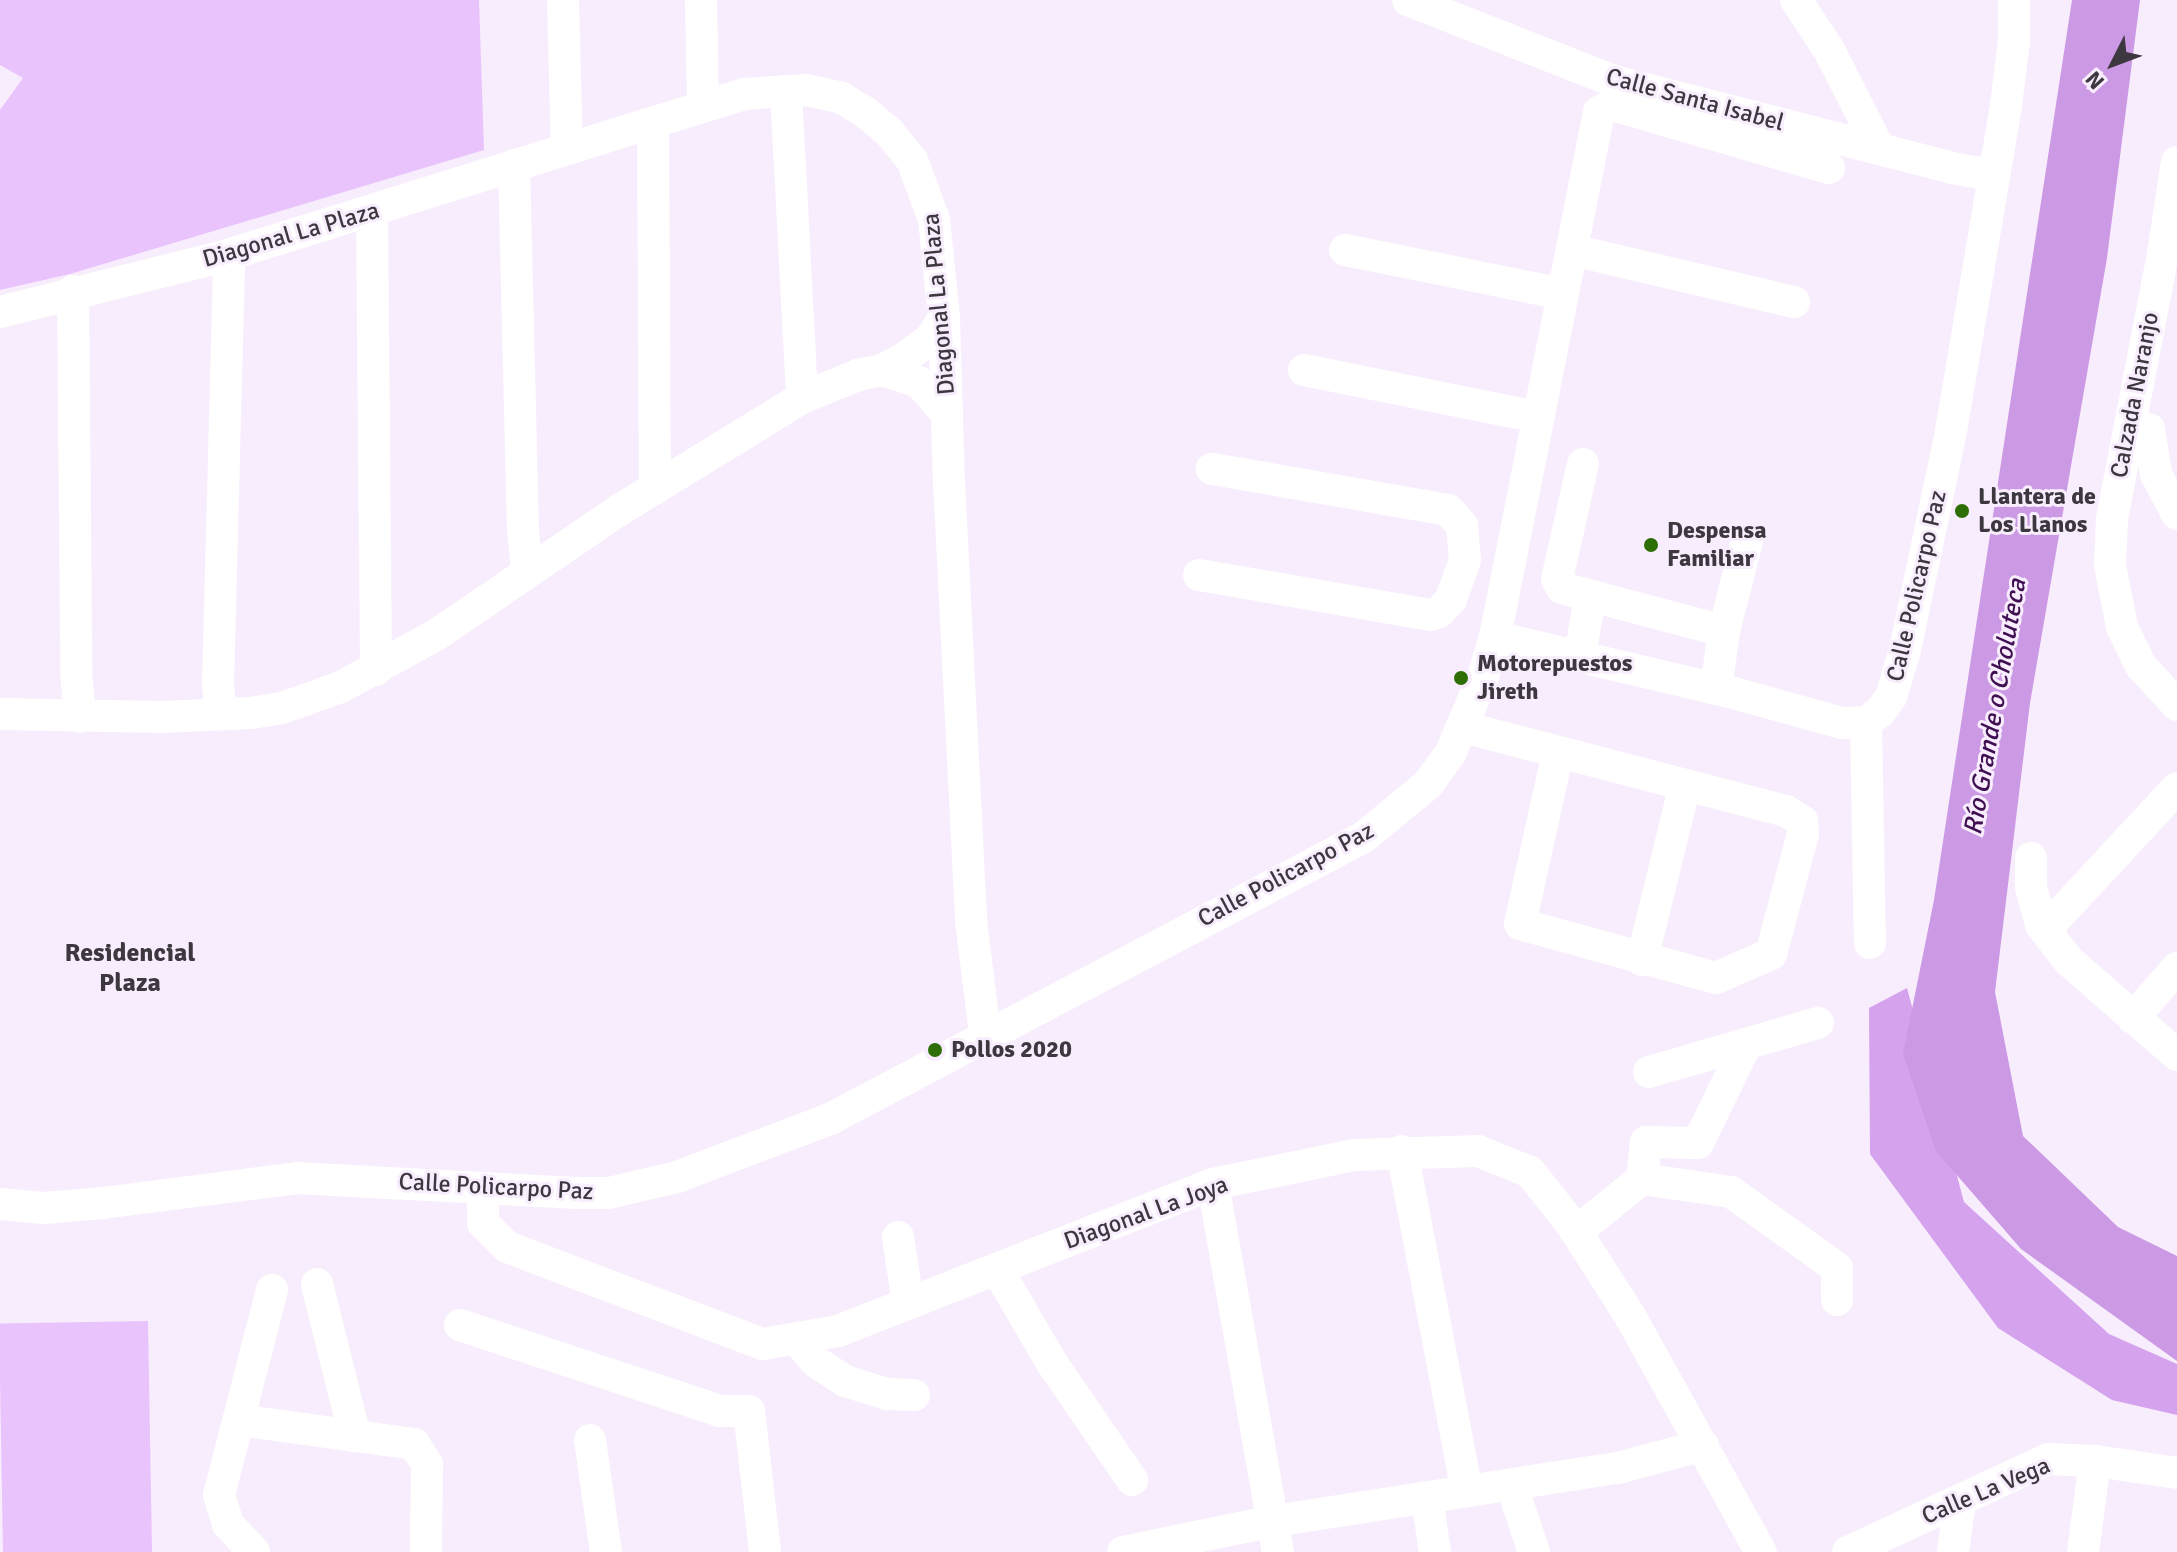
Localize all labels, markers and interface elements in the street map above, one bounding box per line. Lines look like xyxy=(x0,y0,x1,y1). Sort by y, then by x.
north arrow xyxy=(2073,24,2153,104)
street label: Calle Santa Isabel xyxy=(1603,62,1787,138)
text: N xyxy=(2080,66,2110,95)
street label: Diagonal La Plaza xyxy=(199,196,383,274)
street label: Diagonal La Plaza xyxy=(917,212,961,396)
street label: Calzada Naranjo xyxy=(2105,310,2165,480)
place label: Llantera de Los Llanos xyxy=(1978,483,2096,539)
street label: Calle Policarpo Paz xyxy=(1881,488,1953,684)
marker: Llantera de Los Llanos xyxy=(1953,502,1971,520)
place label: Despensa Familiar xyxy=(1667,517,1766,573)
marker: Despensa Familiar xyxy=(1642,536,1660,554)
water label: Río Grande o Choluteca xyxy=(1958,577,2034,837)
place label: Motorepuestos Jireth xyxy=(1477,650,1632,706)
marker: Motorepuestos Jireth xyxy=(1452,669,1470,687)
street label: Calle Policarpo Paz xyxy=(1193,817,1379,933)
district label: Residencial Plaza xyxy=(65,938,195,1000)
place label: Pollos 2020 xyxy=(951,1036,1072,1064)
marker: Pollos 2020 xyxy=(926,1041,944,1059)
street label: Calle Policarpo Paz xyxy=(398,1168,594,1206)
street label: Diagonal La Joya xyxy=(1060,1170,1232,1256)
street label: Calle La Vega xyxy=(1918,1451,2054,1531)

